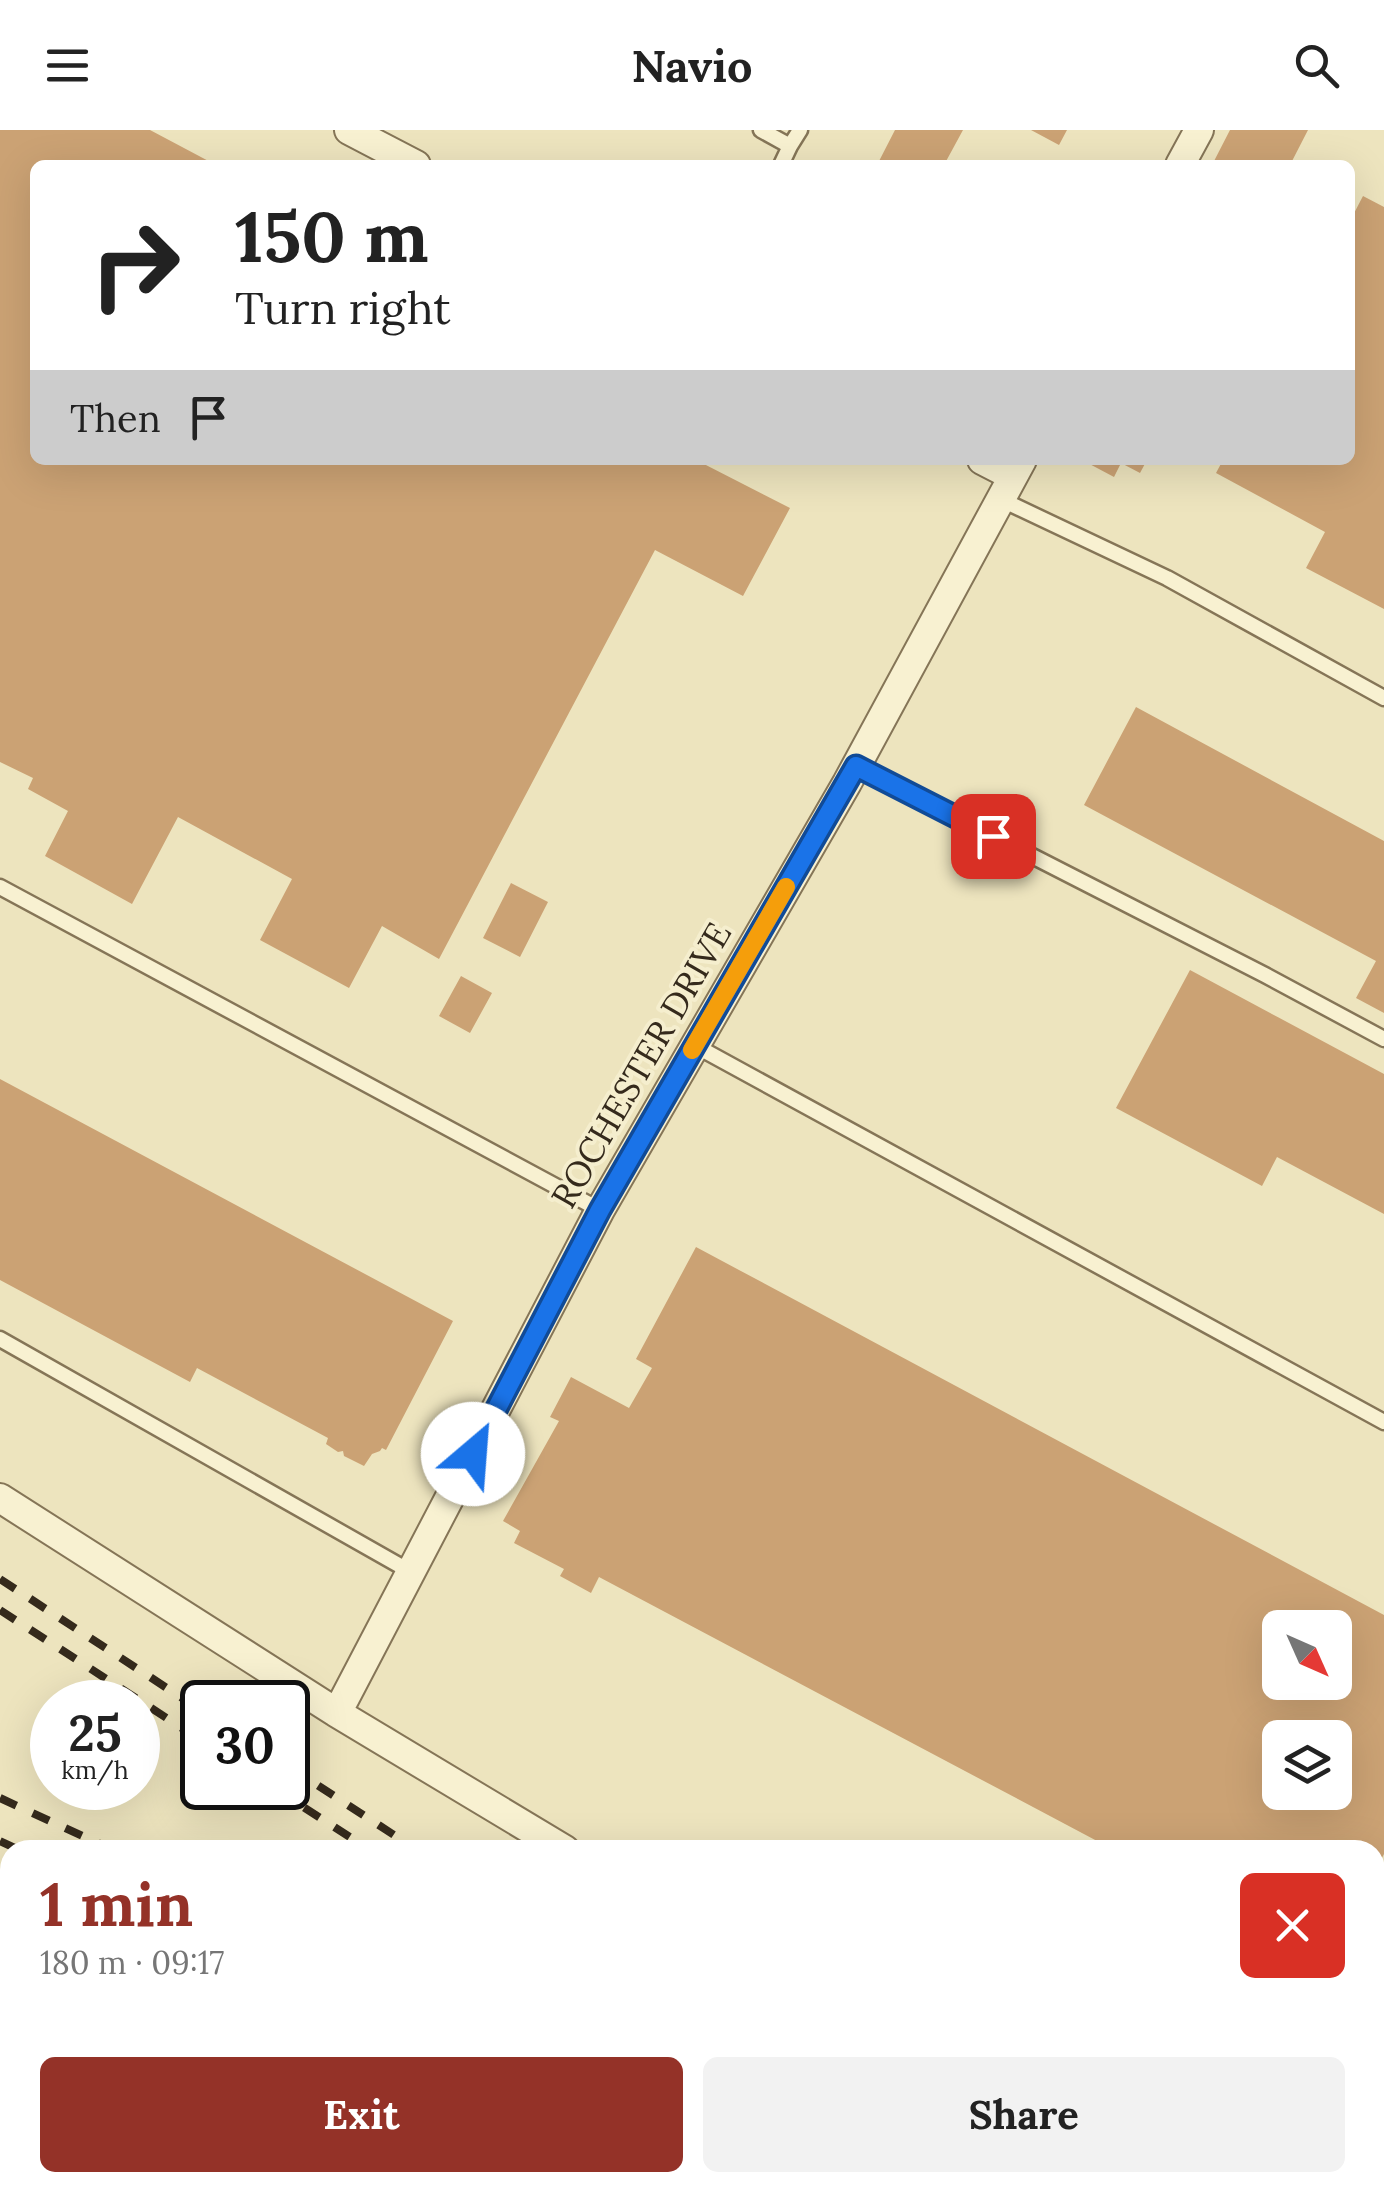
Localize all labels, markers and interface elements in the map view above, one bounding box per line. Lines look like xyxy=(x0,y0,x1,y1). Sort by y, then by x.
text: Navio xyxy=(631,37,753,94)
icon: menu xyxy=(40,38,95,93)
icon: search xyxy=(1289,38,1344,93)
text: 150 m xyxy=(235,192,429,281)
icon: right xyxy=(70,200,200,330)
text: Turn right xyxy=(235,279,451,336)
icon: arrive xyxy=(181,390,236,445)
text: Then xyxy=(70,394,161,442)
pin xyxy=(951,794,1036,879)
icon: arrive xyxy=(966,809,1021,864)
street label: ROCHESTER DRIVE xyxy=(541,914,741,1216)
position arrow xyxy=(421,1402,525,1506)
north arrow xyxy=(1262,1610,1352,1700)
map controls xyxy=(1262,1610,1352,1810)
speed limit sign: 30 xyxy=(180,1680,310,1810)
text: 25 xyxy=(68,1701,122,1765)
button: layers xyxy=(1262,1720,1352,1810)
text: km/h xyxy=(61,1754,129,1786)
text: 1 min xyxy=(40,1866,193,1942)
button: close xyxy=(1240,1873,1345,1978)
text: 180 m · 09:17 xyxy=(40,1942,224,1983)
button: Exit xyxy=(40,2057,683,2172)
button: Share xyxy=(703,2057,1345,2172)

